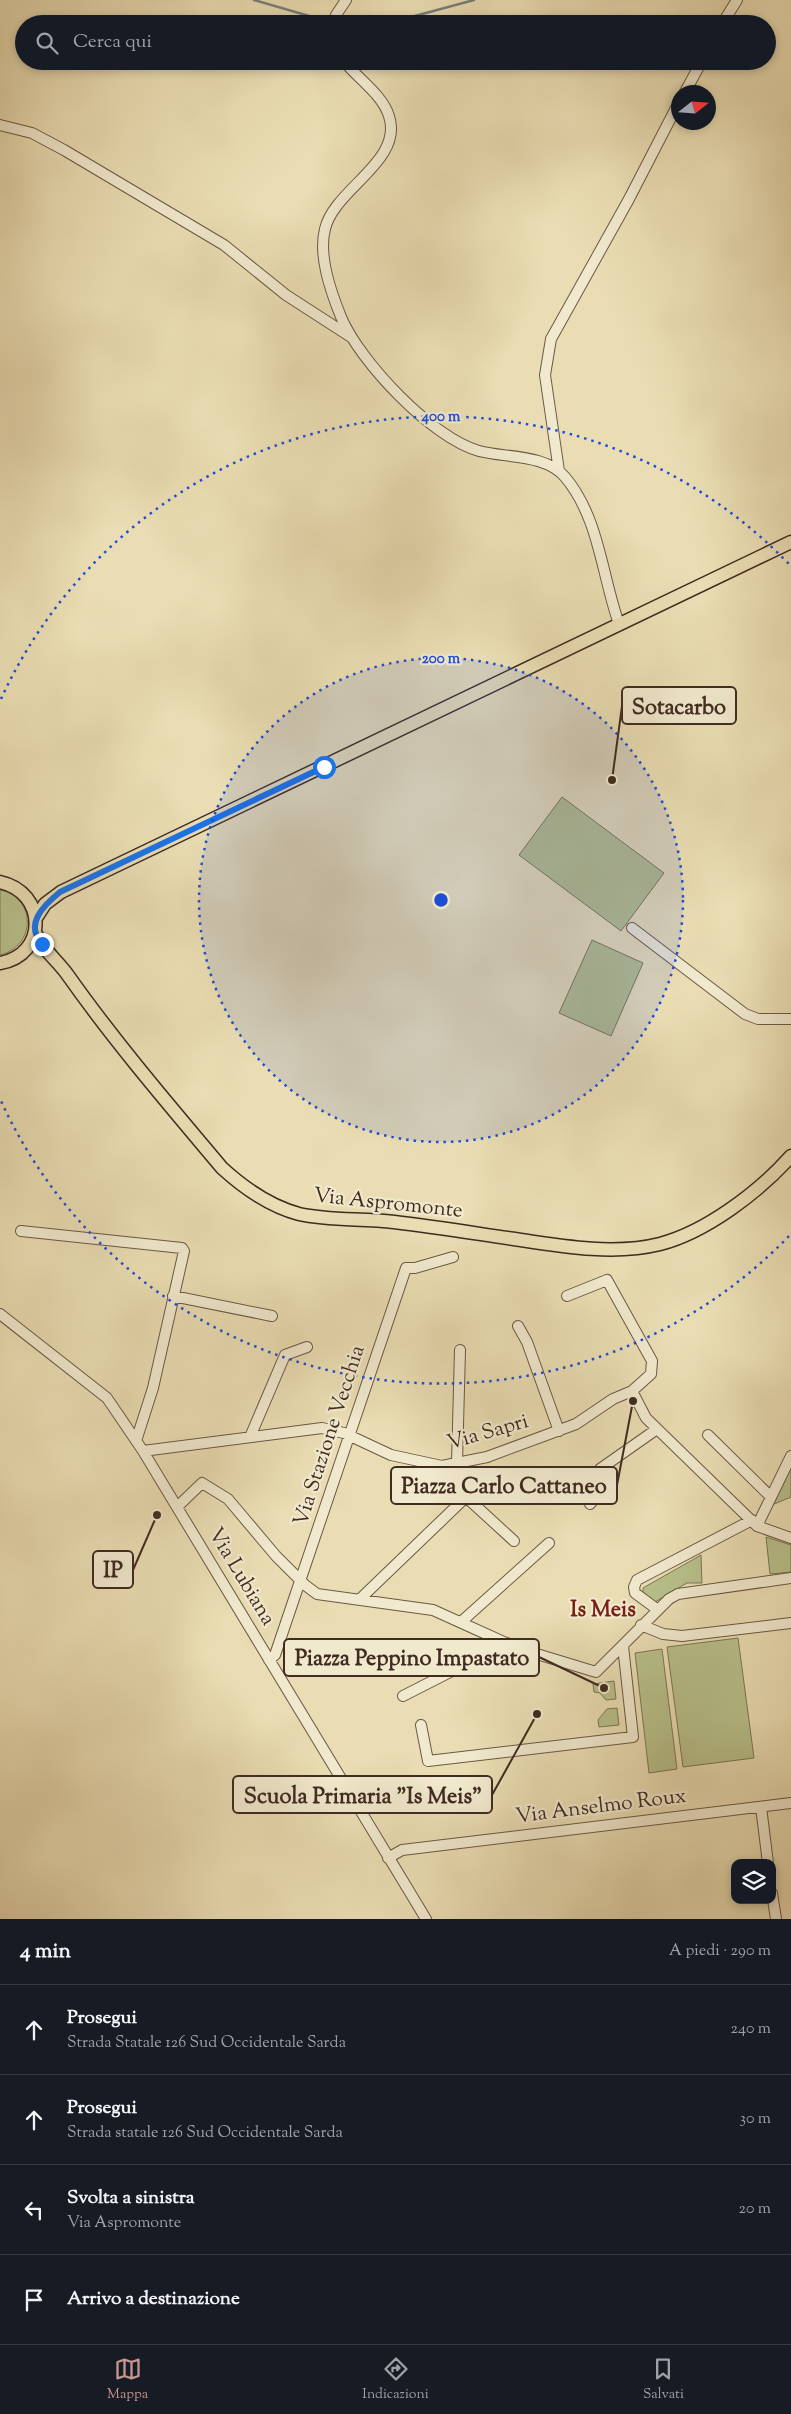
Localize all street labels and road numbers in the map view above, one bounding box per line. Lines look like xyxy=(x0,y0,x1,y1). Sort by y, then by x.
street label: Via Aspromonte xyxy=(312,1181,464,1227)
street label: Via Stazione Vecchia xyxy=(287,1341,373,1530)
street label: Via Sapri xyxy=(444,1407,532,1459)
street label: Via Lubiana xyxy=(200,1522,282,1632)
street label: Via Anselmo Roux xyxy=(514,1782,688,1832)

